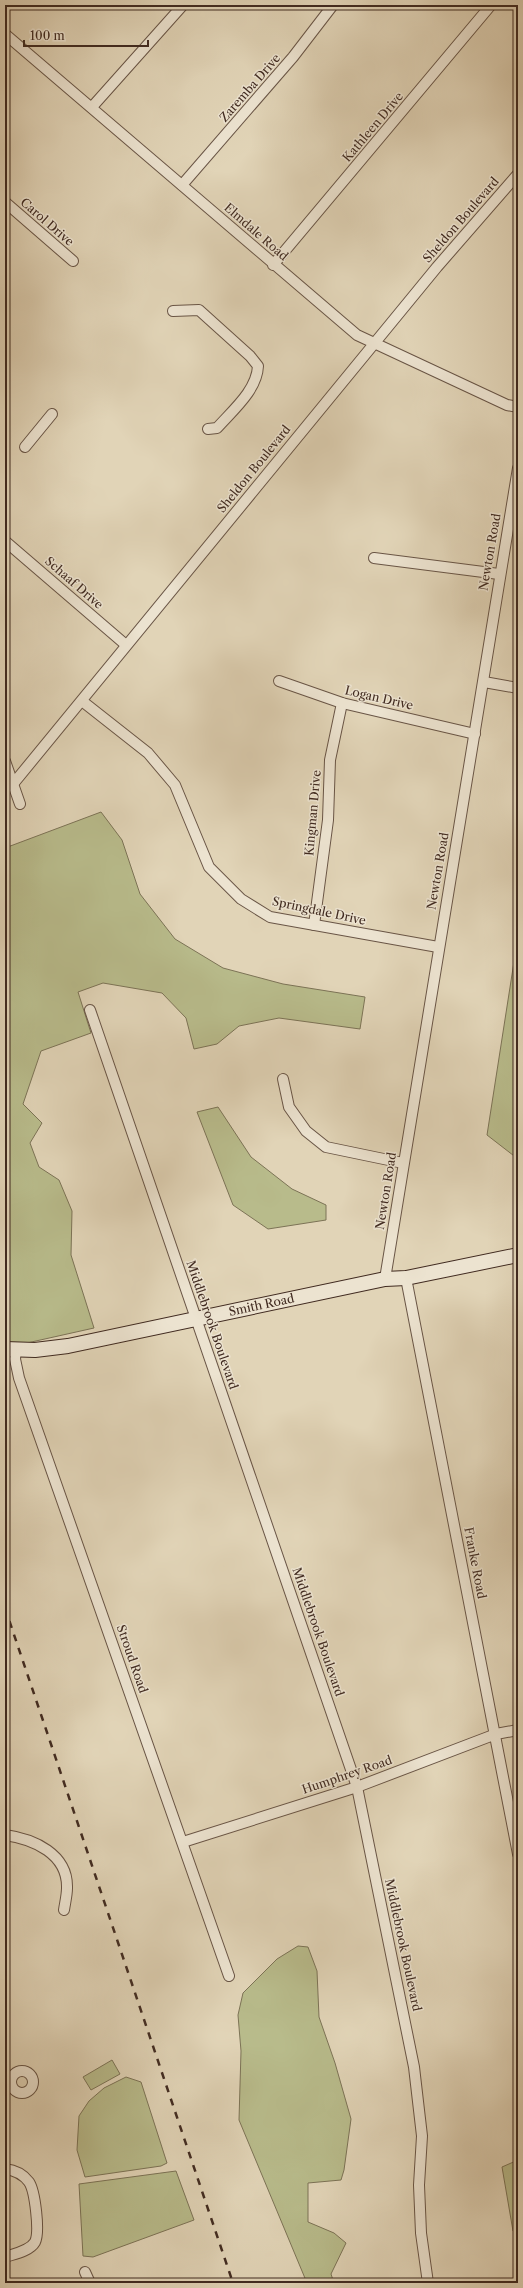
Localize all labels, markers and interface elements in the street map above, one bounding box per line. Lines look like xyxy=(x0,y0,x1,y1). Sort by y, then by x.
scale bar xyxy=(24,22,148,48)
text: 100 m xyxy=(30,28,65,43)
street label: Zaremba Drive xyxy=(216,50,283,125)
street label: Kathleen Drive xyxy=(339,89,406,165)
street label: Sheldon Boulevard xyxy=(419,173,502,265)
street label: Carol Drive xyxy=(18,194,77,249)
street label: Elmdale Road xyxy=(221,200,292,264)
street label: Sheldon Boulevard xyxy=(214,421,294,515)
street label: Newton Road xyxy=(475,511,504,592)
street label: Schaaf Drive xyxy=(42,553,107,612)
street label: Logan Drive xyxy=(343,682,415,713)
street label: Kingman Drive xyxy=(301,769,324,857)
street label: Newton Road xyxy=(423,830,452,911)
street label: Springdale Drive xyxy=(271,893,368,928)
street label: Newton Road xyxy=(372,1151,399,1231)
street label: Middlebrook Boulevard xyxy=(183,1258,242,1392)
street label: Smith Road xyxy=(227,1290,296,1319)
street label: Franke Road xyxy=(461,1526,490,1601)
street label: Middlebrook Boulevard xyxy=(289,1565,348,1699)
street label: Stroud Road xyxy=(114,1623,151,1696)
street label: Humphrey Road xyxy=(300,1752,394,1797)
street label: Middlebrook Boulevard xyxy=(382,1877,425,2013)

